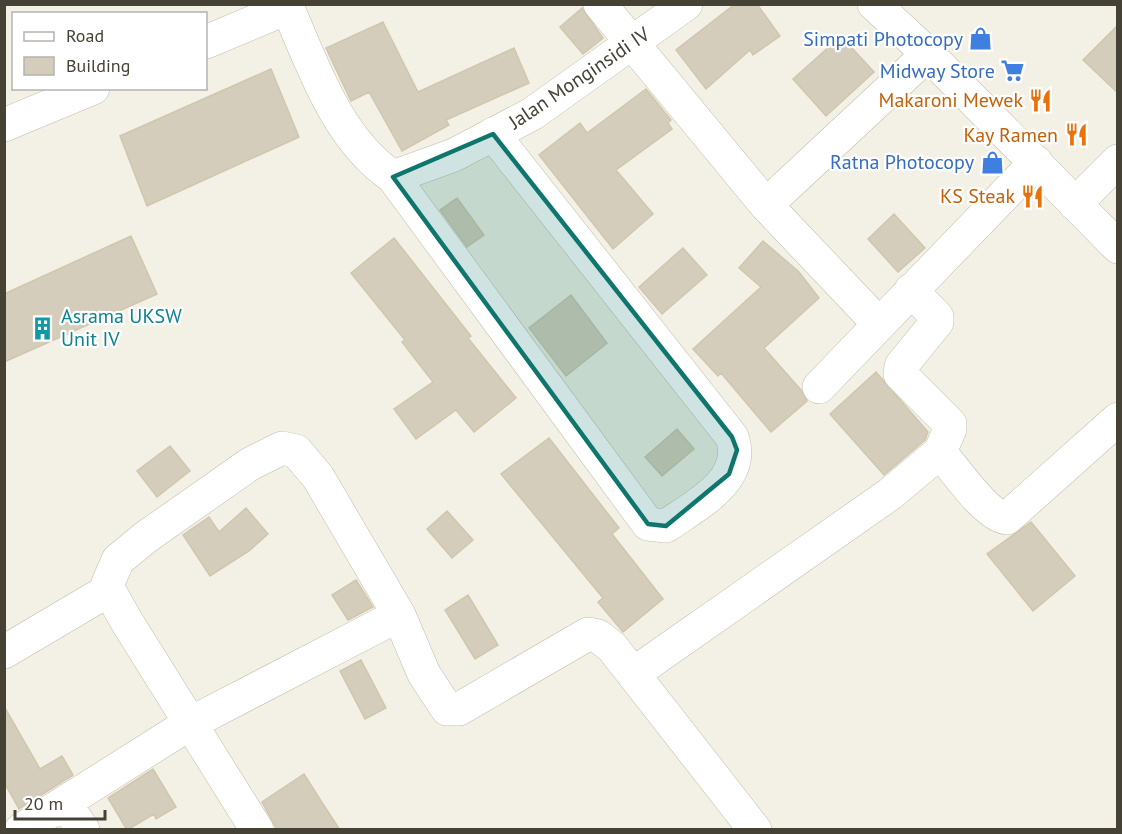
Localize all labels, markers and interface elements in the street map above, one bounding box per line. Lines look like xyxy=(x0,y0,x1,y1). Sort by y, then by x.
legend xyxy=(12,12,207,90)
street label: Jalan Monginsidi IV xyxy=(503,21,655,135)
text: Road xyxy=(66,24,104,47)
place label: Simpati Photocopy xyxy=(803,26,964,52)
shop icon: Simpati Photocopy xyxy=(968,26,994,52)
text: Building xyxy=(66,54,130,77)
place label: Midway Store xyxy=(880,58,995,84)
supermarket icon: Midway Store xyxy=(1000,58,1026,84)
place label: Makaroni Mewek xyxy=(879,87,1023,113)
restaurant icon: Makaroni Mewek xyxy=(1028,87,1054,113)
place label: Kay Ramen xyxy=(964,122,1058,148)
restaurant icon: Kay Ramen xyxy=(1063,122,1089,148)
place label: Ratna Photocopy xyxy=(830,149,975,175)
shop icon: Ratna Photocopy xyxy=(979,149,1005,175)
place label: KS Steak xyxy=(940,183,1015,209)
restaurant icon: KS Steak xyxy=(1020,183,1046,209)
place label: Asrama UKSW Unit IV xyxy=(61,303,182,352)
building icon: Asrama UKSW Unit IV xyxy=(30,315,56,341)
scale bar xyxy=(15,783,105,821)
text: 20 m xyxy=(24,792,63,815)

